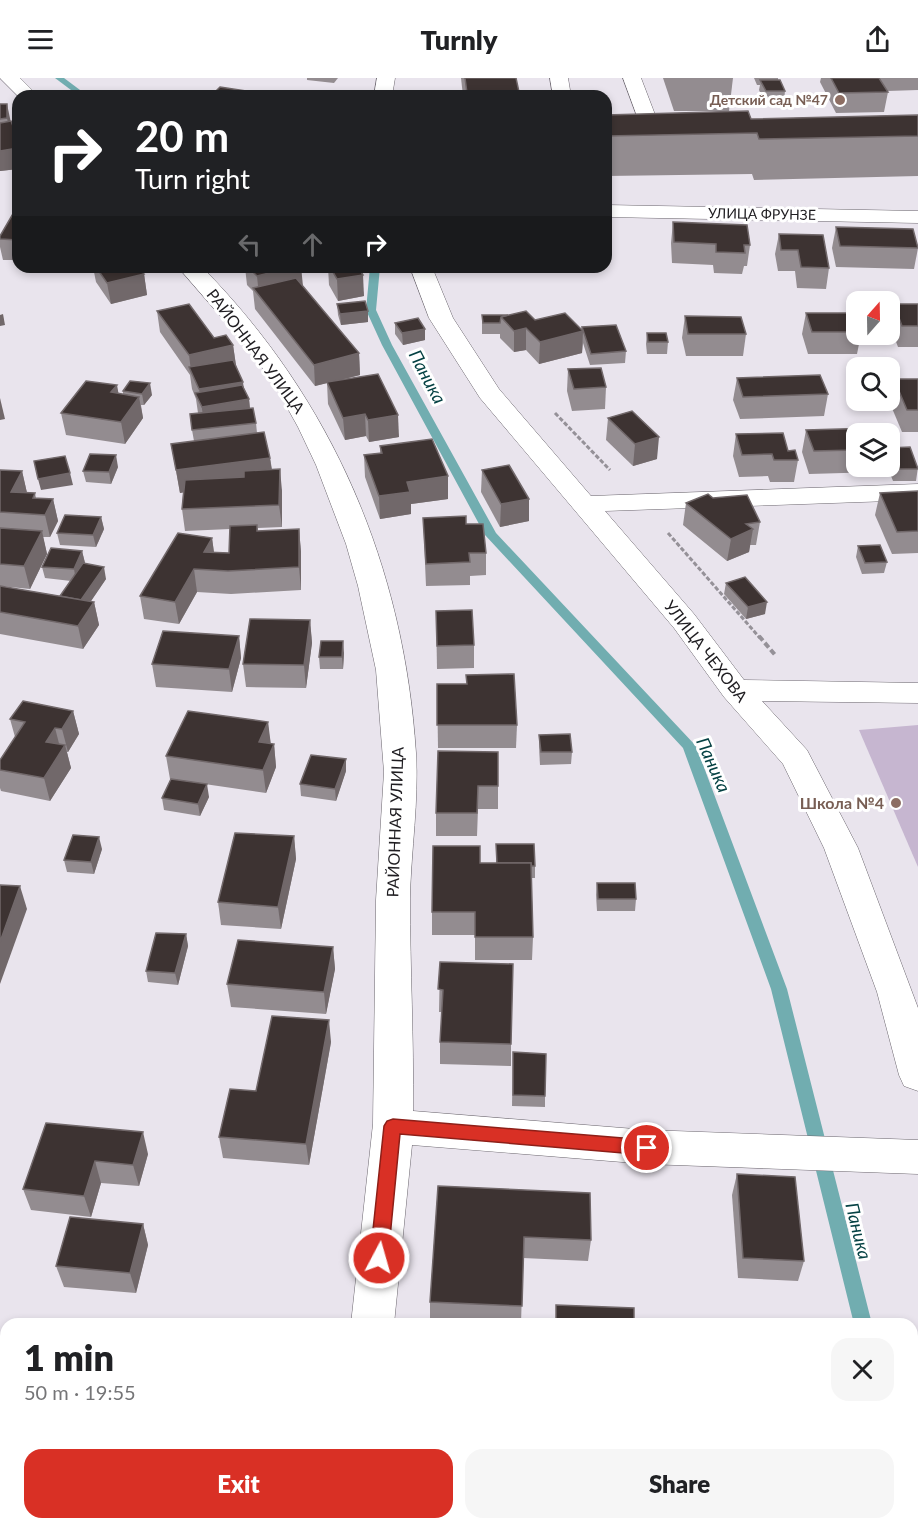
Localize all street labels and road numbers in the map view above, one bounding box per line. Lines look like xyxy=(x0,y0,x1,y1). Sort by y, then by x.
street label: УЛИЦА ФРУНЗЕ xyxy=(708,204,816,223)
street label: РАЙОННАЯ УЛИЦА xyxy=(203,285,309,417)
street label: УЛИЦА ЧЕХОВА xyxy=(661,596,752,705)
street label: РАЙОННАЯ УЛИЦА xyxy=(382,746,407,898)

